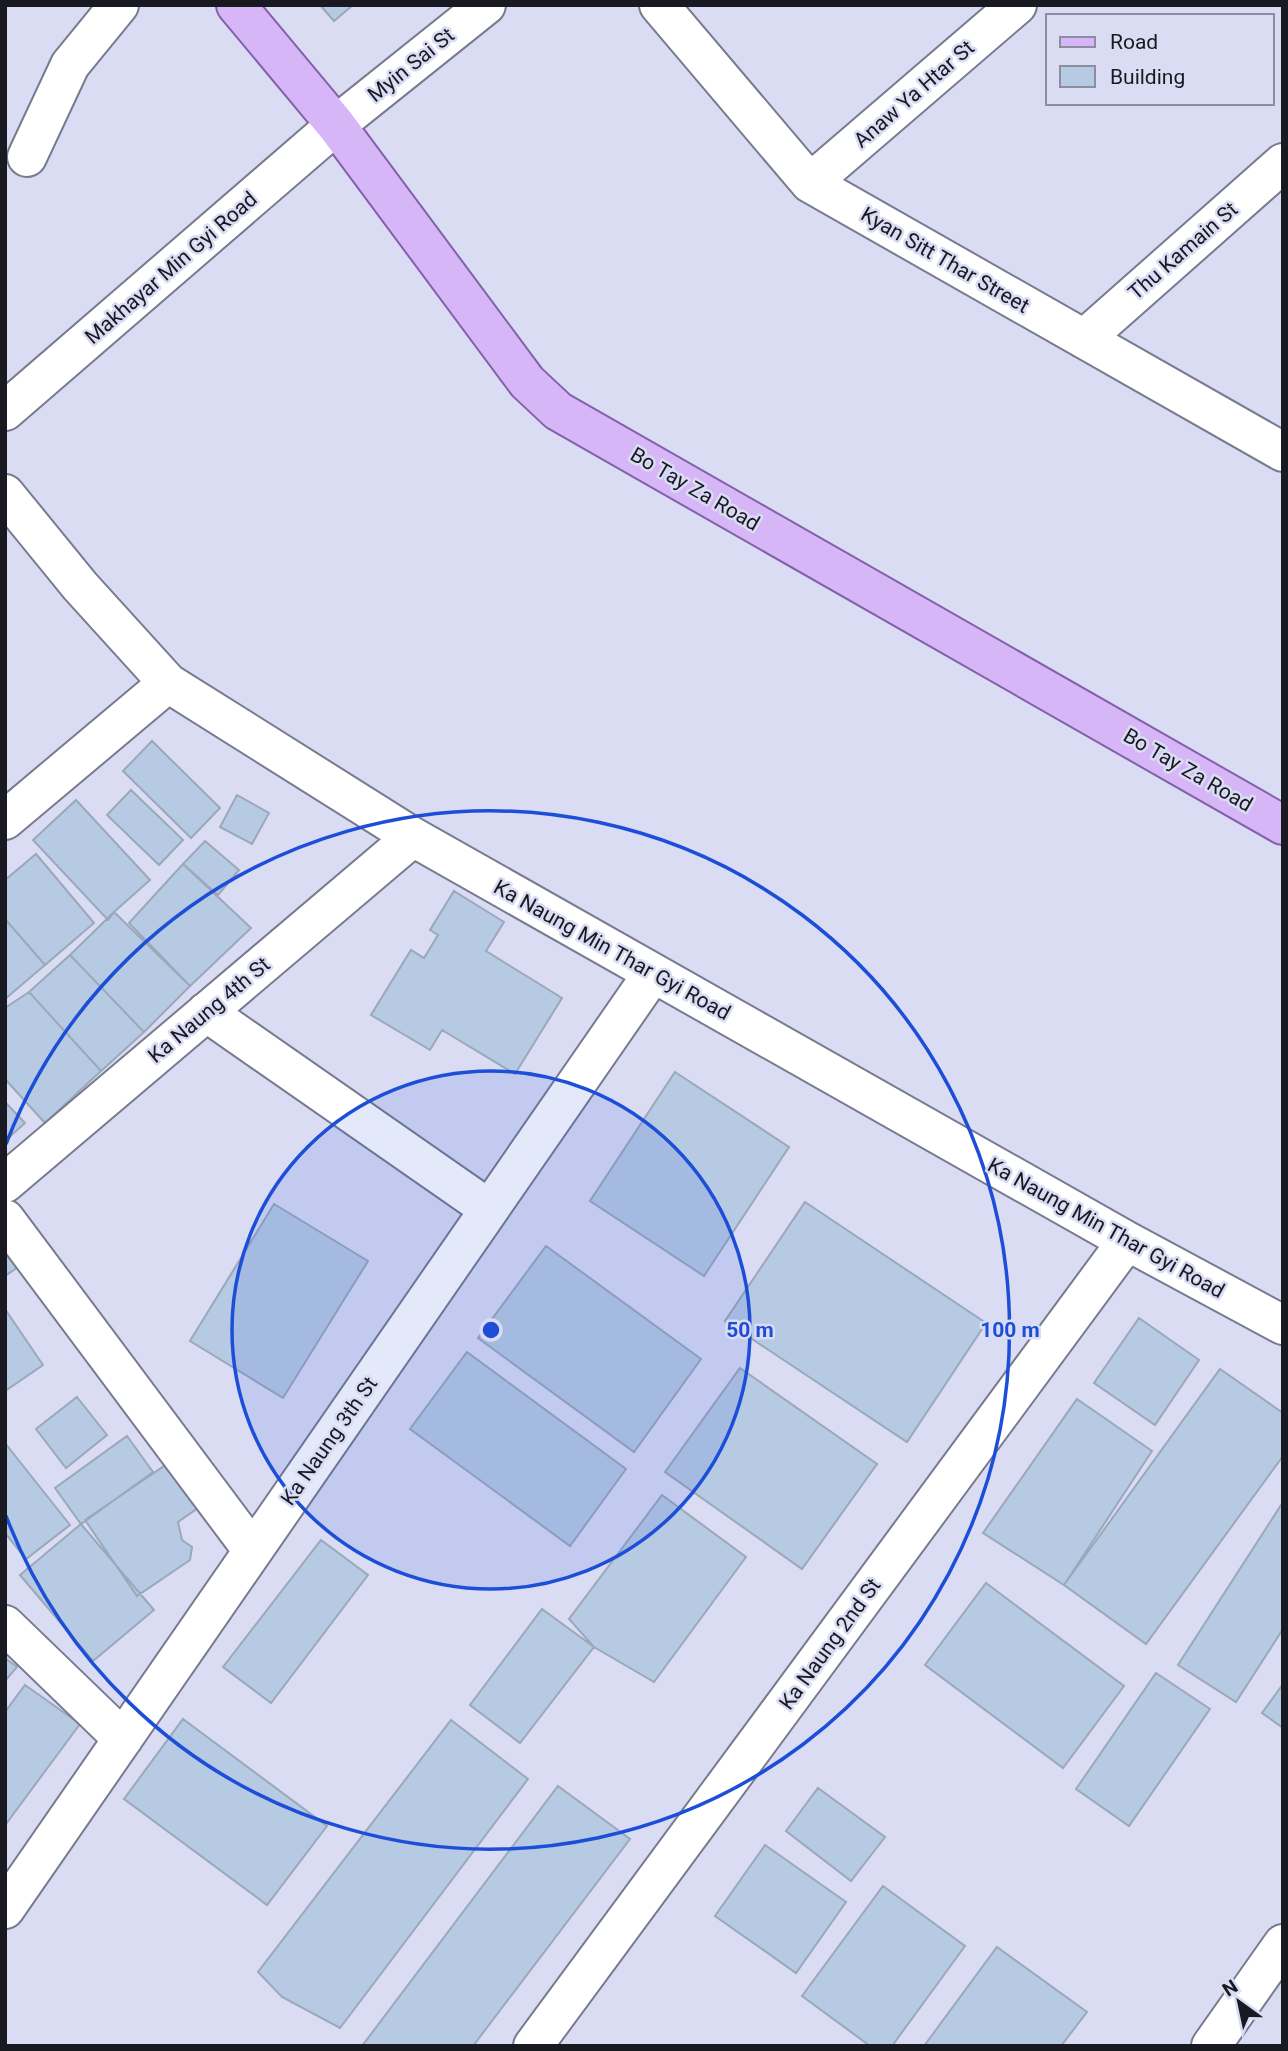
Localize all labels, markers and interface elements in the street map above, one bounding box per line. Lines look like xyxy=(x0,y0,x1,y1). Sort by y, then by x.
legend xyxy=(1046,14,1274,105)
street label: Myin Sai St xyxy=(363,23,459,107)
text: Road xyxy=(1110,30,1158,54)
street label: Anaw Ya Htar St xyxy=(849,35,979,153)
text: Building xyxy=(1110,65,1185,89)
street label: Makhayar Min Gyi Road xyxy=(80,187,262,349)
street label: Thu Kamain St xyxy=(1124,197,1243,305)
street label: Kyan Sitt Thar Street xyxy=(857,202,1033,318)
street label: Bo Tay Za Road xyxy=(626,442,764,536)
street label: Bo Tay Za Road xyxy=(1119,723,1257,817)
street label: Ka Naung Min Thar Gyi Road xyxy=(490,875,734,1025)
street label: Ka Naung 4th St xyxy=(143,952,275,1068)
street label: Ka Naung Min Thar Gyi Road xyxy=(984,1153,1228,1303)
centre of rings xyxy=(479,1318,503,1342)
text: 50 m xyxy=(726,1318,774,1342)
text: 100 m xyxy=(980,1318,1040,1342)
street label: Ka Naung 3th St xyxy=(276,1372,382,1510)
street label: Ka Naung 2nd St xyxy=(774,1574,886,1714)
north arrow xyxy=(1204,1967,1274,2037)
text: N xyxy=(1218,1975,1242,2001)

